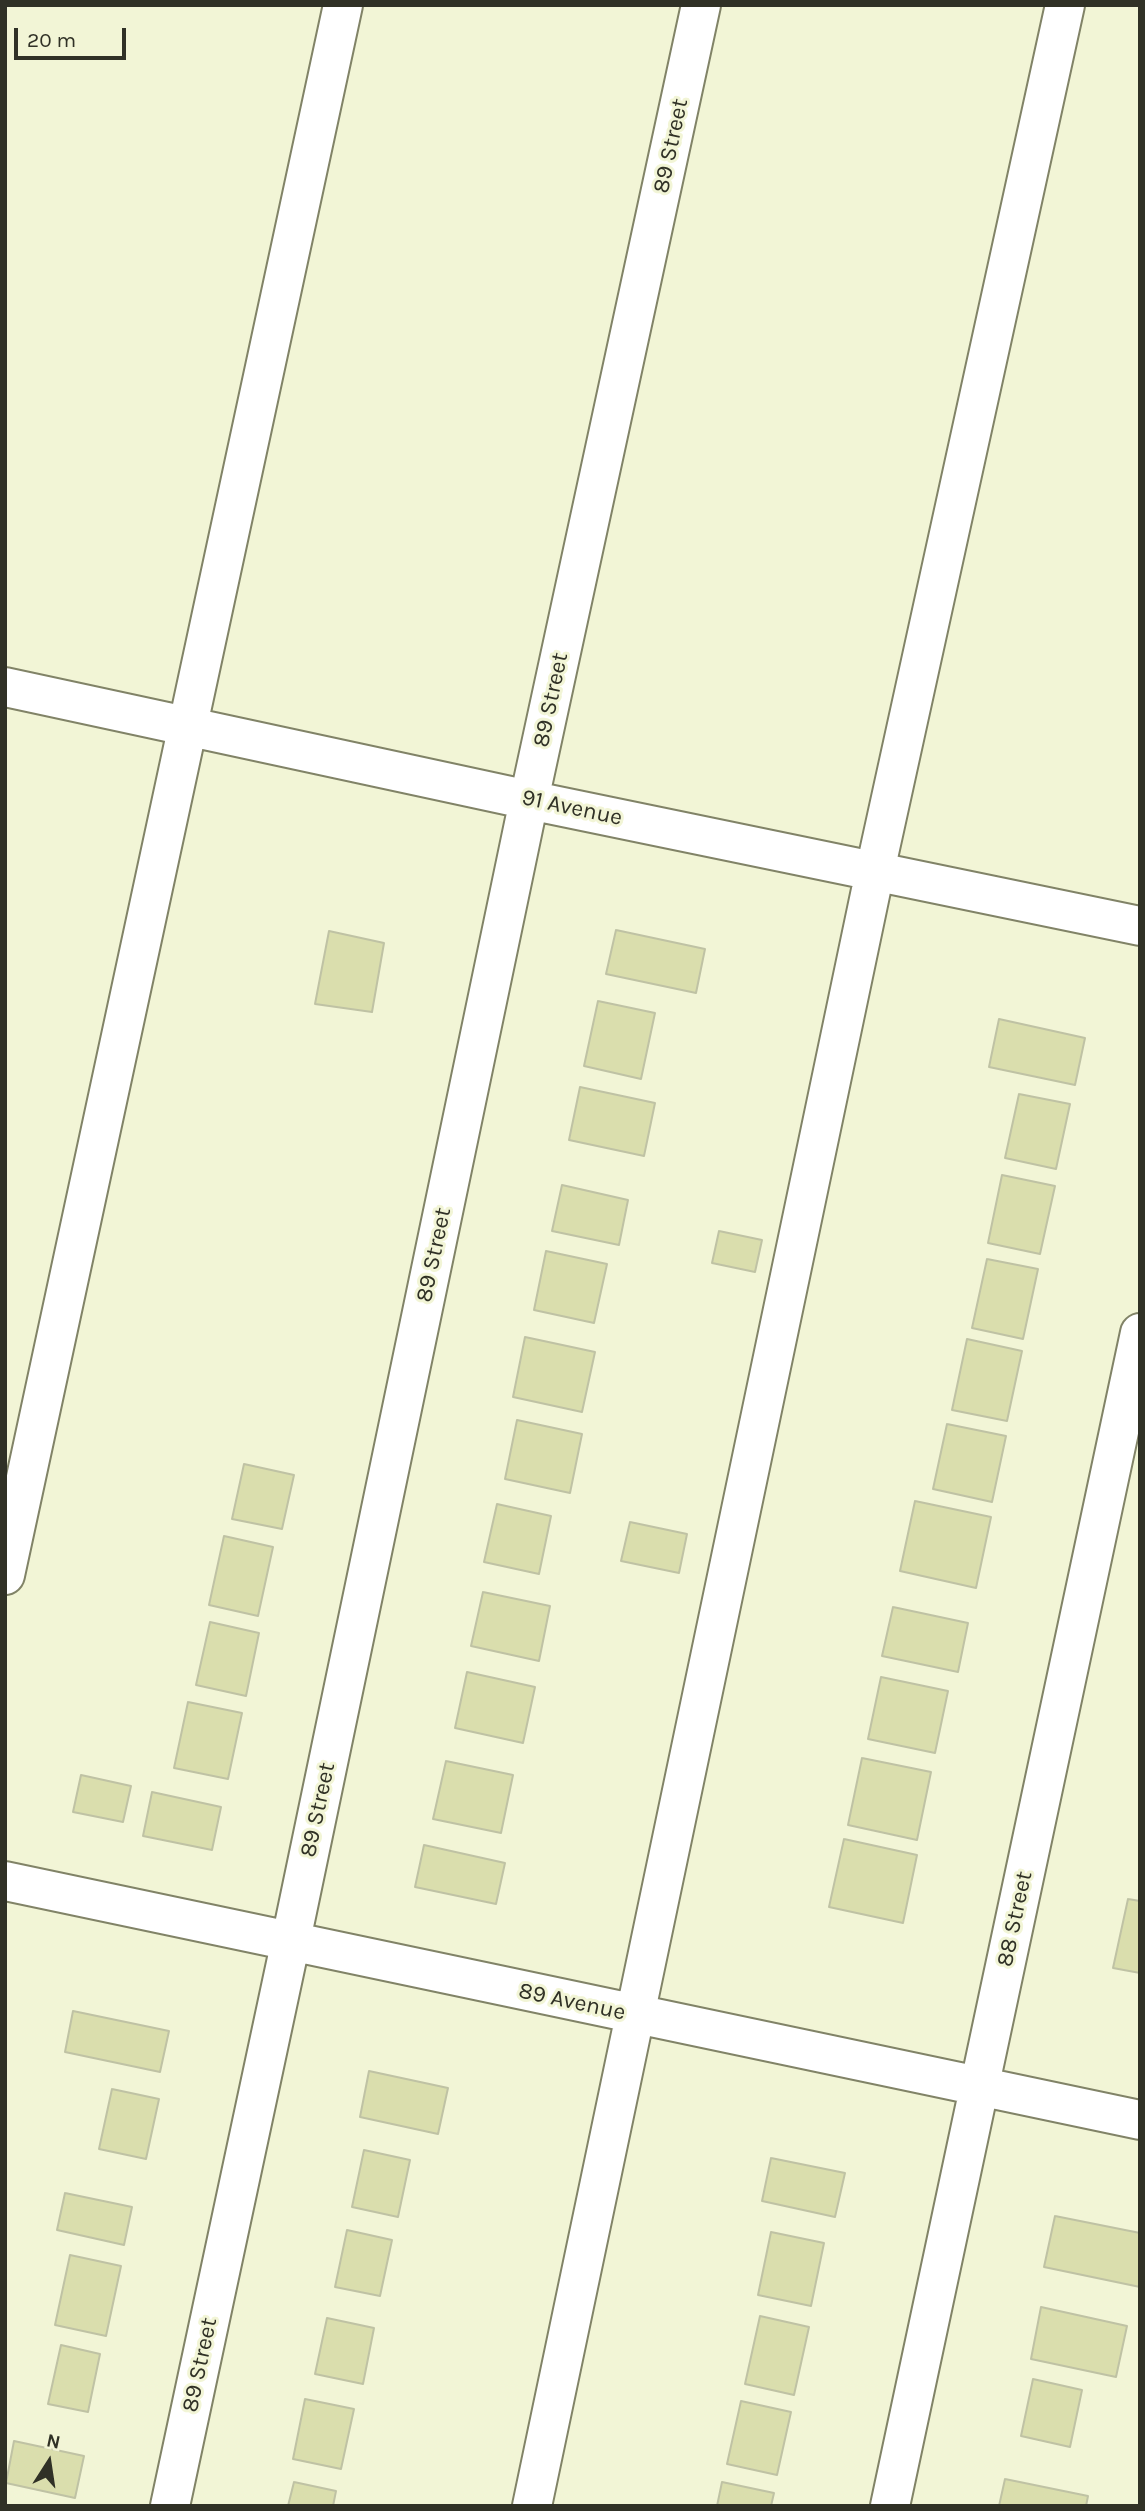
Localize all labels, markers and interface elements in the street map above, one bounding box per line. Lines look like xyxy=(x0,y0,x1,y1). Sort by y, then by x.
scale bar xyxy=(18,14,130,58)
text: 20 m xyxy=(27,28,76,52)
street label: 89 Street xyxy=(648,96,694,196)
street label: 89 Street xyxy=(528,650,574,750)
street label: 91 Avenue xyxy=(519,784,625,832)
street label: 89 Street xyxy=(411,1205,457,1305)
street label: 89 Street xyxy=(295,1760,341,1860)
street label: 88 Street xyxy=(991,1869,1039,1969)
street label: 89 Avenue xyxy=(516,1977,628,2027)
street label: 89 Street xyxy=(177,2315,223,2415)
north arrow xyxy=(14,2427,84,2497)
text: N xyxy=(44,2429,62,2454)

